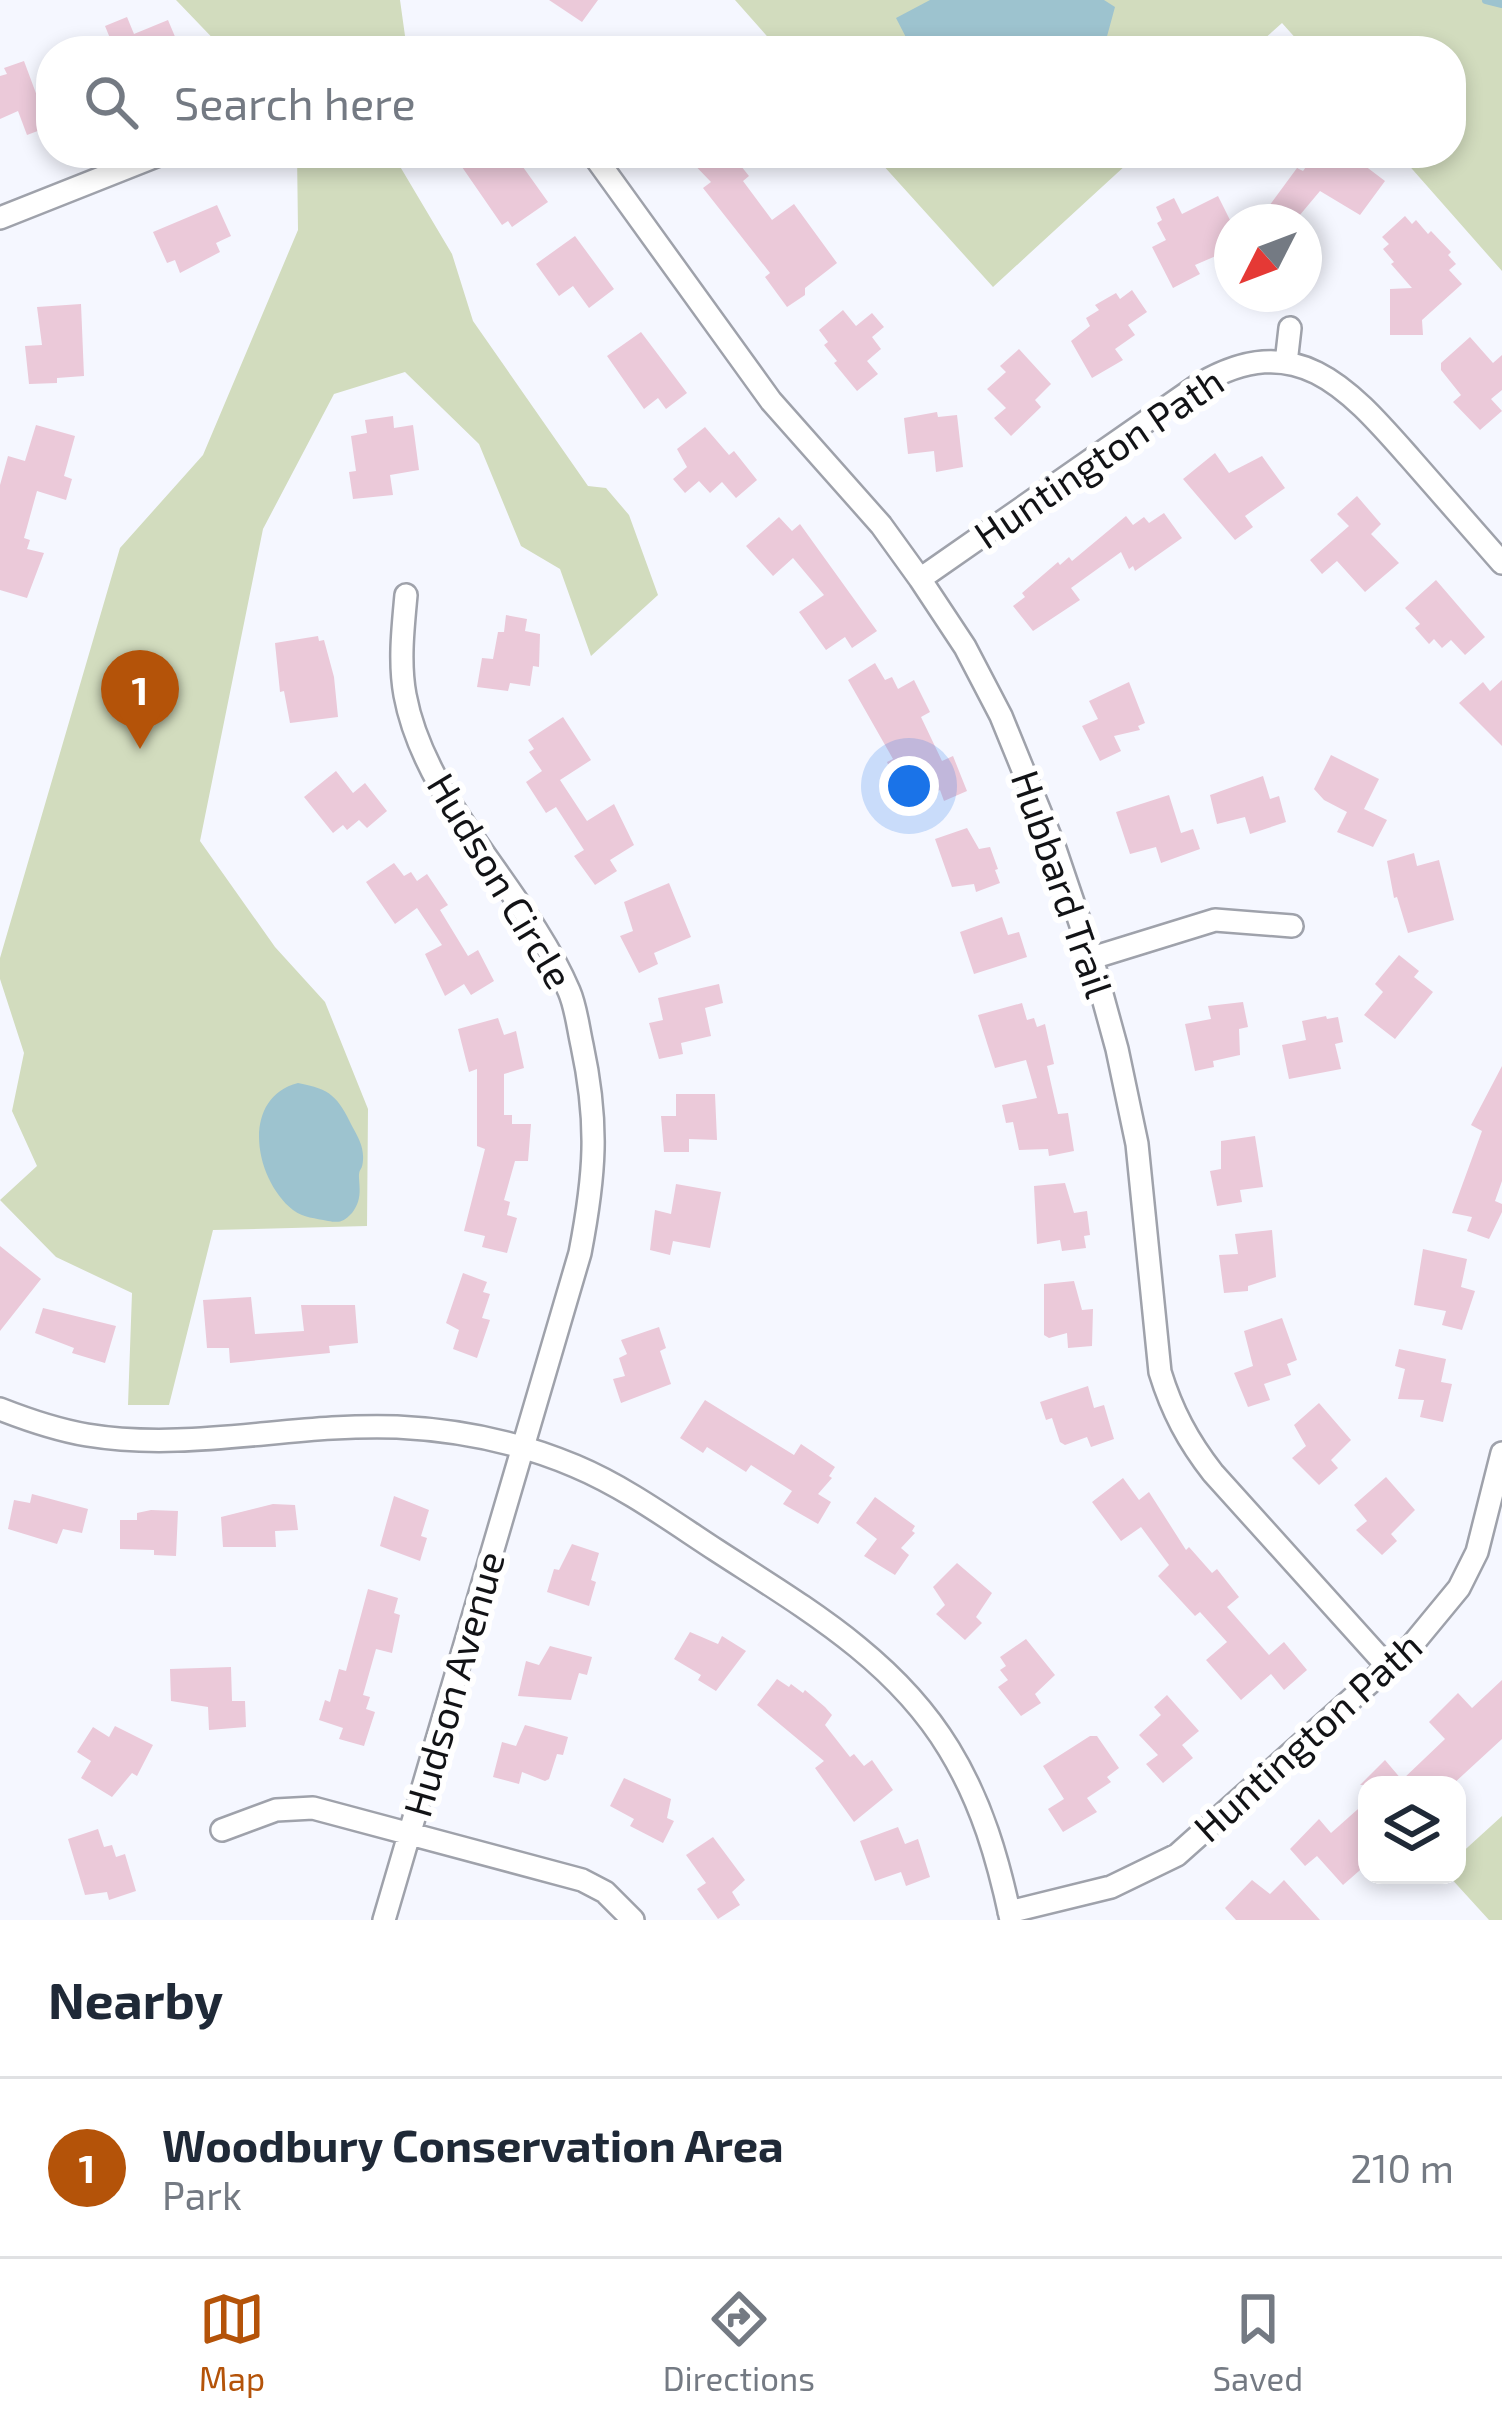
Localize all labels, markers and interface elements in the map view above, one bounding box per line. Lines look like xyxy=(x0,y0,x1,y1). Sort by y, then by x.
search box xyxy=(36,36,1466,168)
icon: search xyxy=(78,69,144,135)
text: Search here xyxy=(174,75,416,129)
north arrow xyxy=(1214,204,1322,312)
street label: Huntington Path xyxy=(965,356,1232,557)
pin: 1 xyxy=(101,650,179,749)
your location xyxy=(879,756,939,816)
street label: Hudson Circle xyxy=(419,764,584,996)
street label: Hubbard Trail xyxy=(1003,764,1124,1004)
street label: Hudson Avenue xyxy=(392,1546,513,1822)
street label: Huntington Path xyxy=(1183,1621,1430,1850)
map controls xyxy=(1358,1776,1466,1884)
button: layers xyxy=(1358,1776,1466,1884)
text: Nearby xyxy=(48,1968,223,2029)
text: Woodbury Conservation Area xyxy=(162,2117,784,2171)
text: 1 xyxy=(79,2144,95,2191)
text: 210 m xyxy=(1350,2144,1454,2191)
text: Park xyxy=(162,2171,242,2218)
tab: Map xyxy=(199,2286,265,2398)
tab: Directions xyxy=(663,2286,815,2398)
tab: Saved xyxy=(1213,2286,1303,2398)

